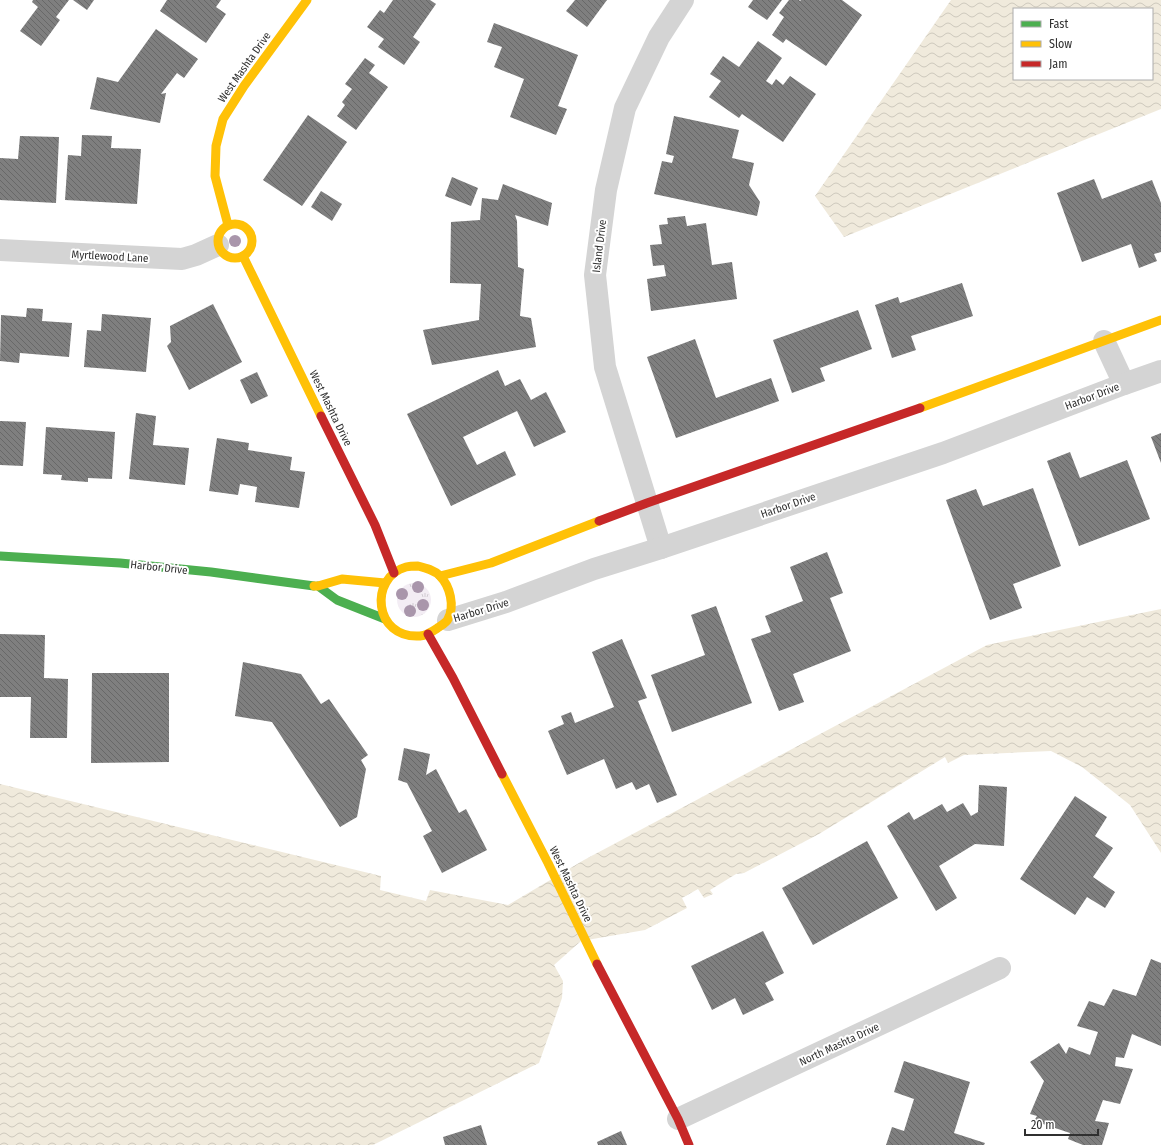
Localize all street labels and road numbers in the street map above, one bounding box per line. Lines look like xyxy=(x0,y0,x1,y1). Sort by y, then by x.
street label: West Mashta Drive xyxy=(215,30,273,105)
street label: Island Drive xyxy=(590,219,609,273)
street label: Myrtlewood Lane xyxy=(71,248,149,265)
street label: West Mashta Drive xyxy=(307,368,355,448)
street label: Harbor Drive xyxy=(1063,380,1121,413)
street label: Harbor Drive xyxy=(759,490,817,521)
street label: Harbor Drive xyxy=(130,558,188,577)
street label: Harbor Drive xyxy=(452,596,510,625)
street label: West Mashta Drive xyxy=(547,844,595,924)
street label: North Mashta Drive xyxy=(797,1020,881,1069)

